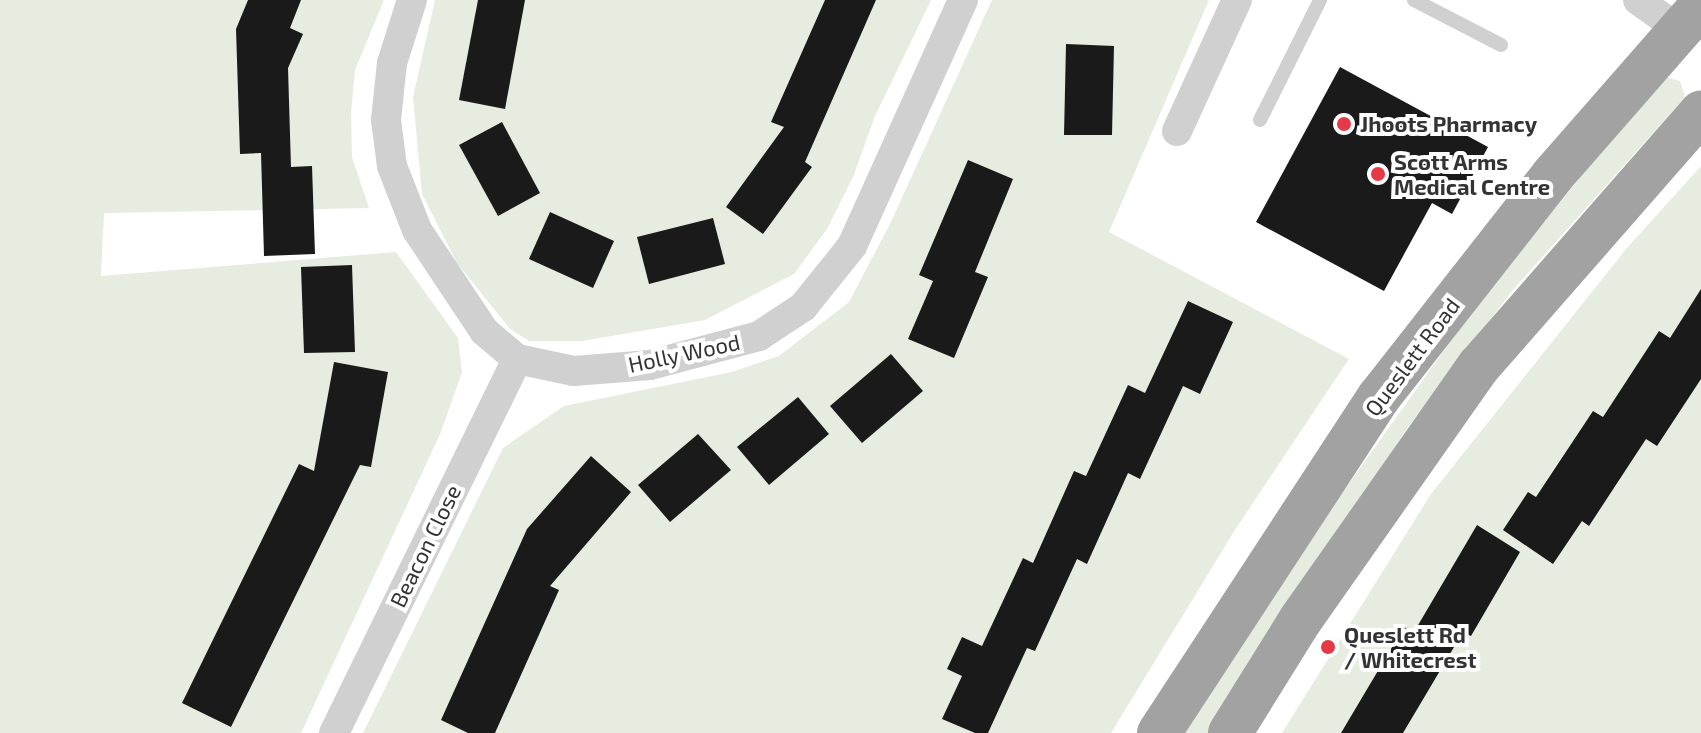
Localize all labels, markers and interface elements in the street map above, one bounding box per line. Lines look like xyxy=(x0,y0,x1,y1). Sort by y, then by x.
place label: Jhoots Pharmacy xyxy=(1360,111,1537,137)
marker: Jhoots Pharmacy xyxy=(1335,115,1353,133)
place label: Scott Arms Medical Centre xyxy=(1394,148,1551,200)
marker: Scott Arms Medical Centre xyxy=(1369,165,1387,183)
street label: Queslett Road xyxy=(1359,293,1465,421)
street label: Holly Wood xyxy=(625,328,743,378)
street label: Beacon Close xyxy=(384,481,466,611)
place label: Queslett Rd / Whitecrest xyxy=(1344,621,1477,672)
marker: Queslett Rd / Whitecrest xyxy=(1319,638,1337,656)

